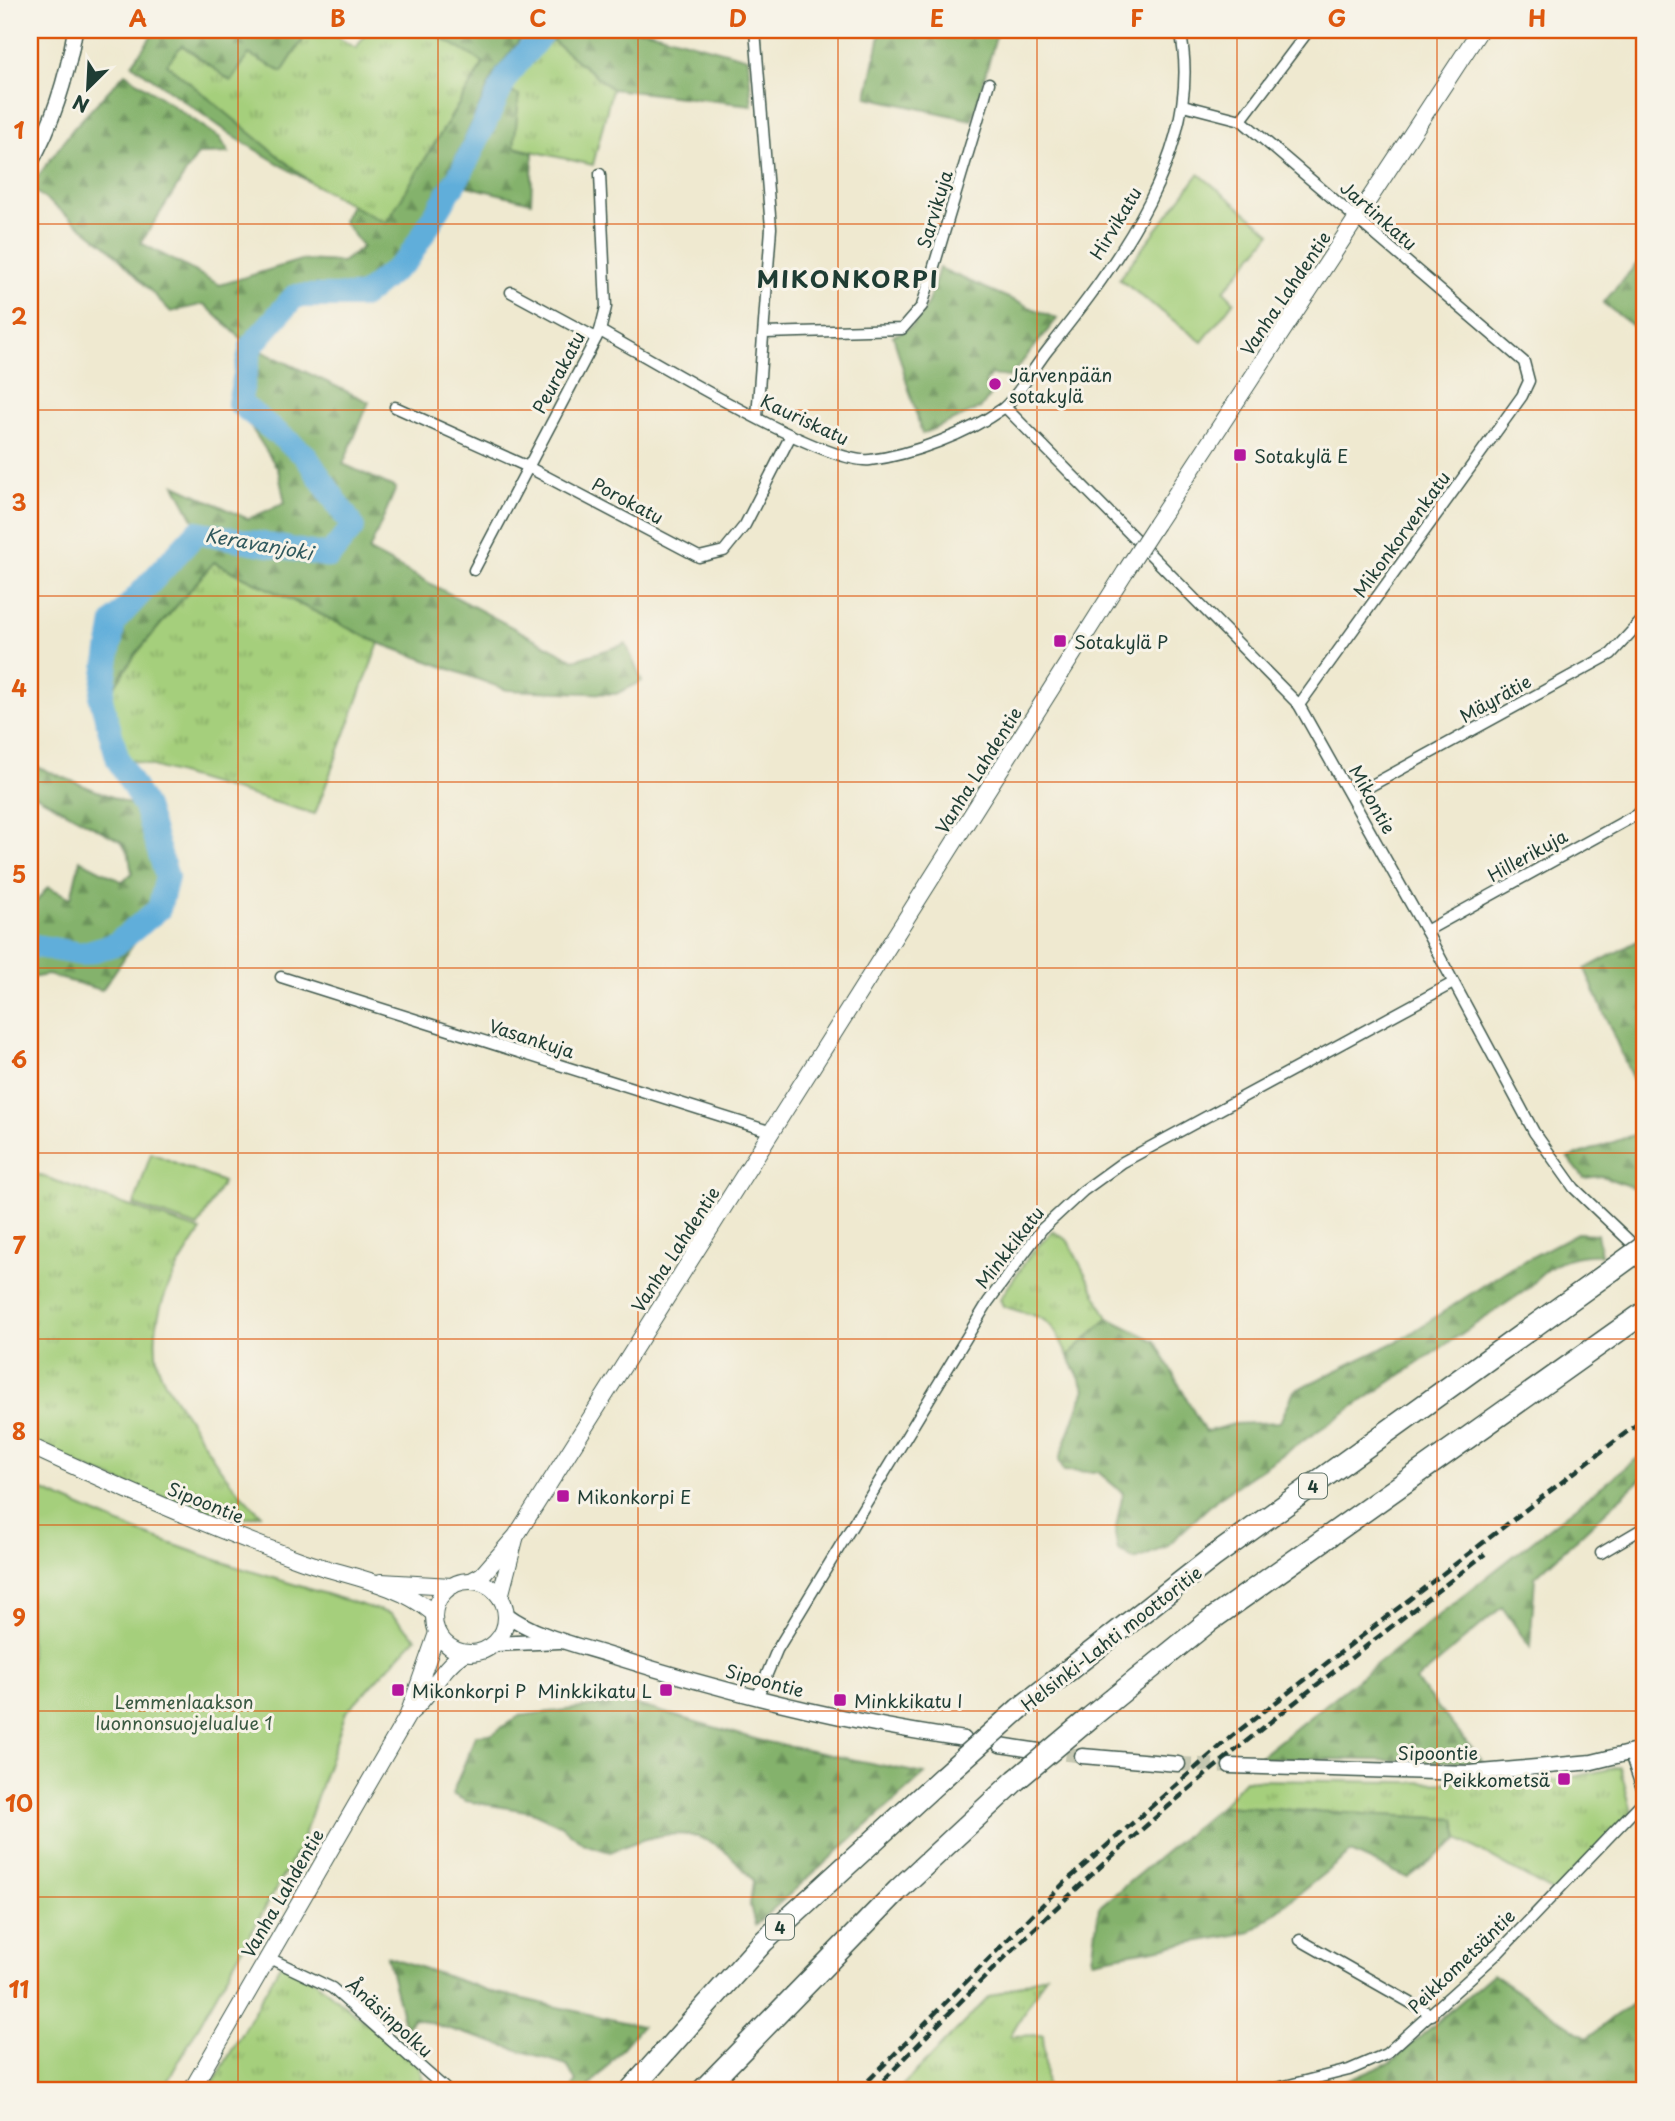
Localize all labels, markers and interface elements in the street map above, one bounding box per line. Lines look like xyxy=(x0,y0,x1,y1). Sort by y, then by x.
text: A xyxy=(129,0,147,35)
text: B xyxy=(330,0,346,35)
text: C xyxy=(529,0,547,35)
text: D xyxy=(729,0,747,35)
text: E xyxy=(930,0,944,35)
text: F xyxy=(1130,0,1144,35)
text: G xyxy=(1328,0,1346,35)
text: H xyxy=(1528,0,1546,35)
north arrow xyxy=(52,52,122,122)
text: N xyxy=(68,89,93,120)
text: 1 xyxy=(14,112,25,147)
street label: Sarvikuja xyxy=(909,166,959,251)
street label: Jartinkatu xyxy=(1335,174,1423,256)
street label: Hirvikatu xyxy=(1083,181,1147,265)
street label: Vanha Lahdentie xyxy=(1233,225,1337,361)
district label: MIKONKORPI xyxy=(757,260,939,296)
text: 2 xyxy=(11,298,27,333)
street label: Peurakatu xyxy=(525,326,591,418)
place label: Järvenpään sotakylä xyxy=(1009,361,1112,409)
marker: Järvenpään sotakylä xyxy=(987,376,1003,392)
street label: Kauriskatu xyxy=(756,387,854,451)
place label: Sotakylä E xyxy=(1254,442,1348,469)
marker: Sotakylä E xyxy=(1232,447,1248,463)
street label: Mikonkorvenkatu xyxy=(1346,465,1456,603)
street label: Porokatu xyxy=(587,470,669,530)
text: 3 xyxy=(11,484,27,519)
water label: Keravanjoki xyxy=(203,520,318,567)
place label: Sotakylä P xyxy=(1074,628,1168,655)
marker: Sotakylä P xyxy=(1052,633,1068,649)
street label: Mäyrätie xyxy=(1454,667,1536,729)
text: 4 xyxy=(11,670,27,705)
street label: Vanha Lahdentie xyxy=(928,701,1028,839)
street label: Mikontie xyxy=(1343,759,1403,839)
street label: Hillerikuja xyxy=(1482,822,1573,888)
text: 5 xyxy=(12,856,26,891)
street label: Vasankuja xyxy=(486,1011,579,1065)
text: 6 xyxy=(11,1041,27,1076)
street label: Vanha Lahdentie xyxy=(624,1181,726,1317)
street label: Minkkikatu xyxy=(968,1200,1050,1294)
text: 7 xyxy=(12,1227,26,1262)
text: 8 xyxy=(12,1413,26,1448)
street label: Sipoontie xyxy=(164,1474,248,1530)
road number: 4 xyxy=(1299,1474,1327,1498)
place label: Mikonkorpi E xyxy=(577,1483,691,1510)
marker: Mikonkorpi E xyxy=(555,1488,571,1504)
street label: Helsinki-Lahti moottoritie xyxy=(1015,1559,1207,1717)
text: 9 xyxy=(12,1599,26,1634)
street label: Sipoontie xyxy=(723,1657,807,1703)
place label: Mikonkorpi P xyxy=(412,1677,526,1704)
place label: Minkkikatu L xyxy=(537,1677,652,1704)
marker: Mikonkorpi P xyxy=(390,1682,406,1698)
marker: Minkkikatu L xyxy=(658,1682,674,1698)
place label: Minkkikatu I xyxy=(854,1687,963,1714)
park label: Lemmenlaakson luonnonsuojelualue 1 xyxy=(95,1688,273,1736)
marker: Minkkikatu I xyxy=(832,1692,848,1708)
street label: Sipoontie xyxy=(1398,1739,1478,1766)
place label: Peikkometsä xyxy=(1442,1766,1551,1793)
marker: Peikkometsä xyxy=(1556,1771,1572,1787)
text: 10 xyxy=(5,1785,33,1820)
street label: Vanha Lahdentie xyxy=(234,1823,330,1963)
street label: Peikkometsäntie xyxy=(1401,1903,1521,2019)
road number: 4 xyxy=(766,1914,794,1940)
text: 11 xyxy=(9,1971,30,2006)
street label: Ånäsinpolku xyxy=(341,1971,439,2063)

